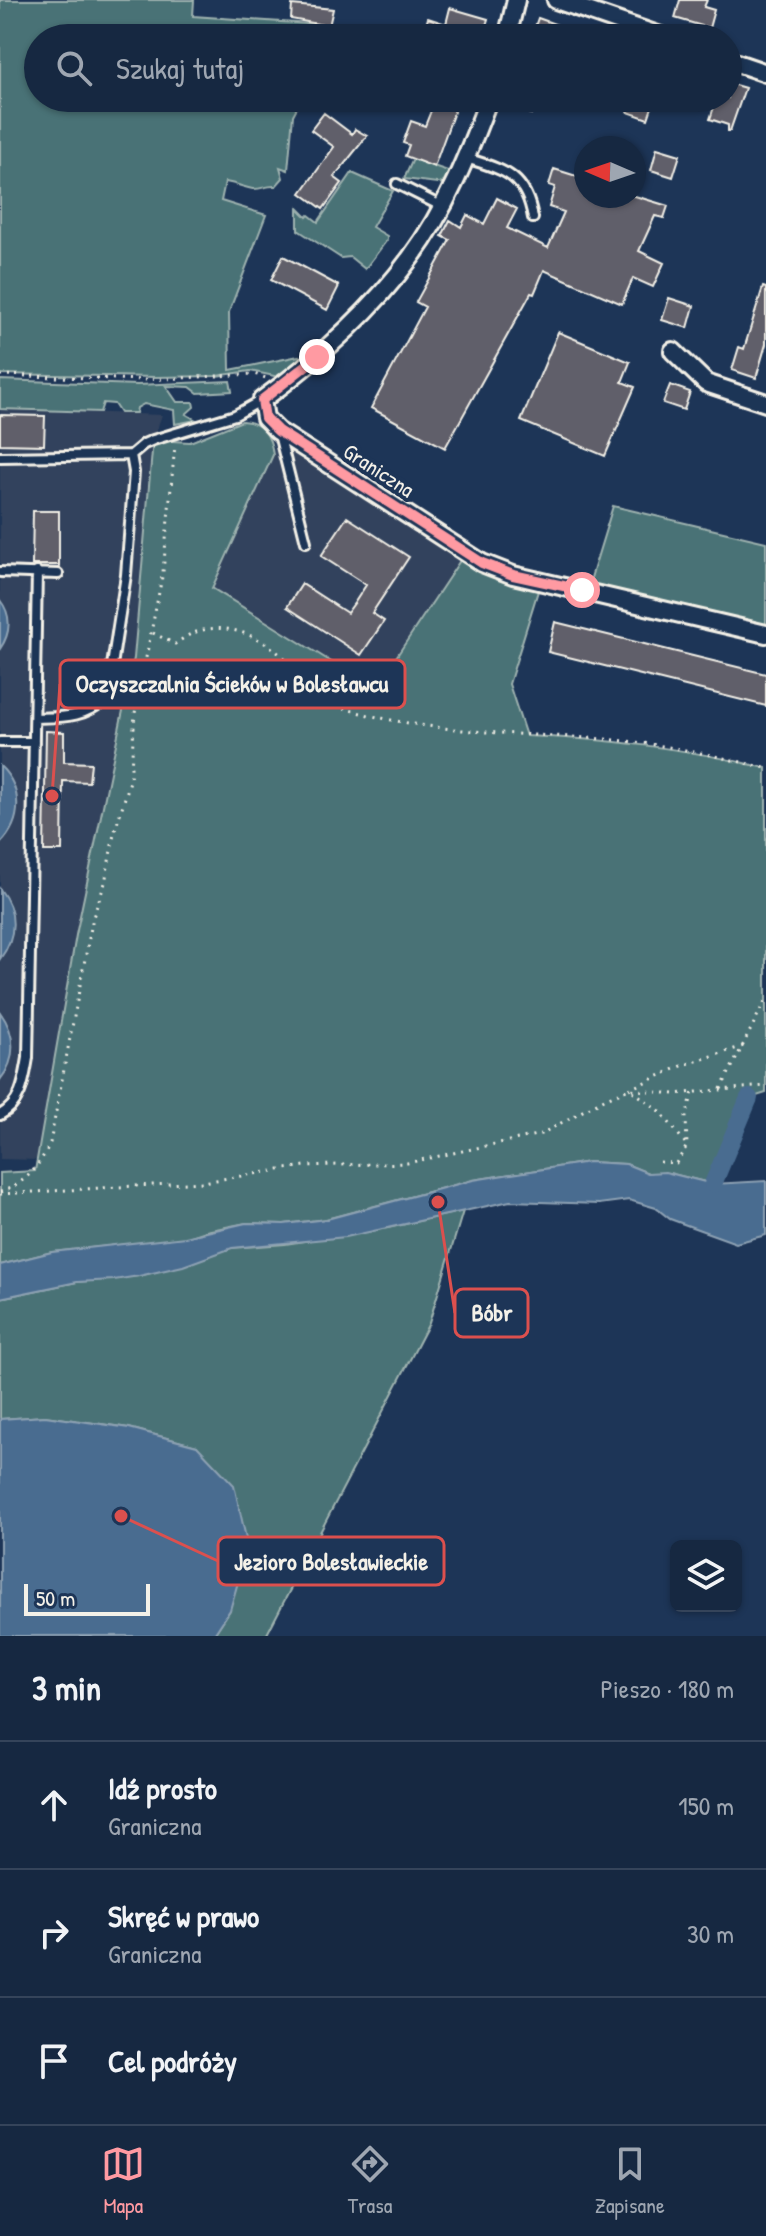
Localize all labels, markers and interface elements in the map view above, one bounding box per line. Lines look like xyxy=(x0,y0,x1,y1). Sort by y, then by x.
search box xyxy=(24,24,742,112)
icon: search xyxy=(52,46,96,90)
text: Szukaj tutaj xyxy=(116,48,244,88)
north arrow xyxy=(574,136,646,208)
route end xyxy=(299,339,335,375)
street label: Graniczna xyxy=(338,436,421,504)
route start xyxy=(564,572,600,608)
callout: Oczyszczalnia Ścieków w Bolesławcu xyxy=(60,660,405,708)
text: Oczyszczalnia Ścieków w Bolesławcu xyxy=(76,667,389,700)
callout: Bóbr xyxy=(455,1289,528,1337)
text: Bóbr xyxy=(472,1296,513,1328)
callout: Jezioro Bolesławieckie xyxy=(218,1537,444,1585)
map controls xyxy=(670,1540,742,1612)
button: layers xyxy=(670,1540,742,1612)
text: Jezioro Bolesławieckie xyxy=(234,1545,428,1577)
scale bar xyxy=(24,1580,150,1616)
text: 50 m xyxy=(36,1583,75,1613)
text: 3 min xyxy=(32,1665,101,1711)
text: Pieszo · 180 m xyxy=(601,1671,734,1706)
text: Idź prosto xyxy=(108,1768,217,1808)
icon: ahead xyxy=(32,1783,76,1827)
text: 150 m xyxy=(678,1788,734,1823)
text: Graniczna xyxy=(108,1808,201,1843)
text: Skręć w prawo xyxy=(108,1896,259,1936)
icon: right xyxy=(32,1911,76,1955)
text: 30 m xyxy=(687,1916,734,1951)
text: Graniczna xyxy=(108,1936,201,1971)
icon: arrive xyxy=(32,2039,76,2083)
text: Cel podróży xyxy=(108,2041,237,2081)
tab: Mapa xyxy=(101,2142,145,2220)
tab: Trasa xyxy=(348,2142,392,2220)
tab: Zapisane xyxy=(595,2142,665,2220)

